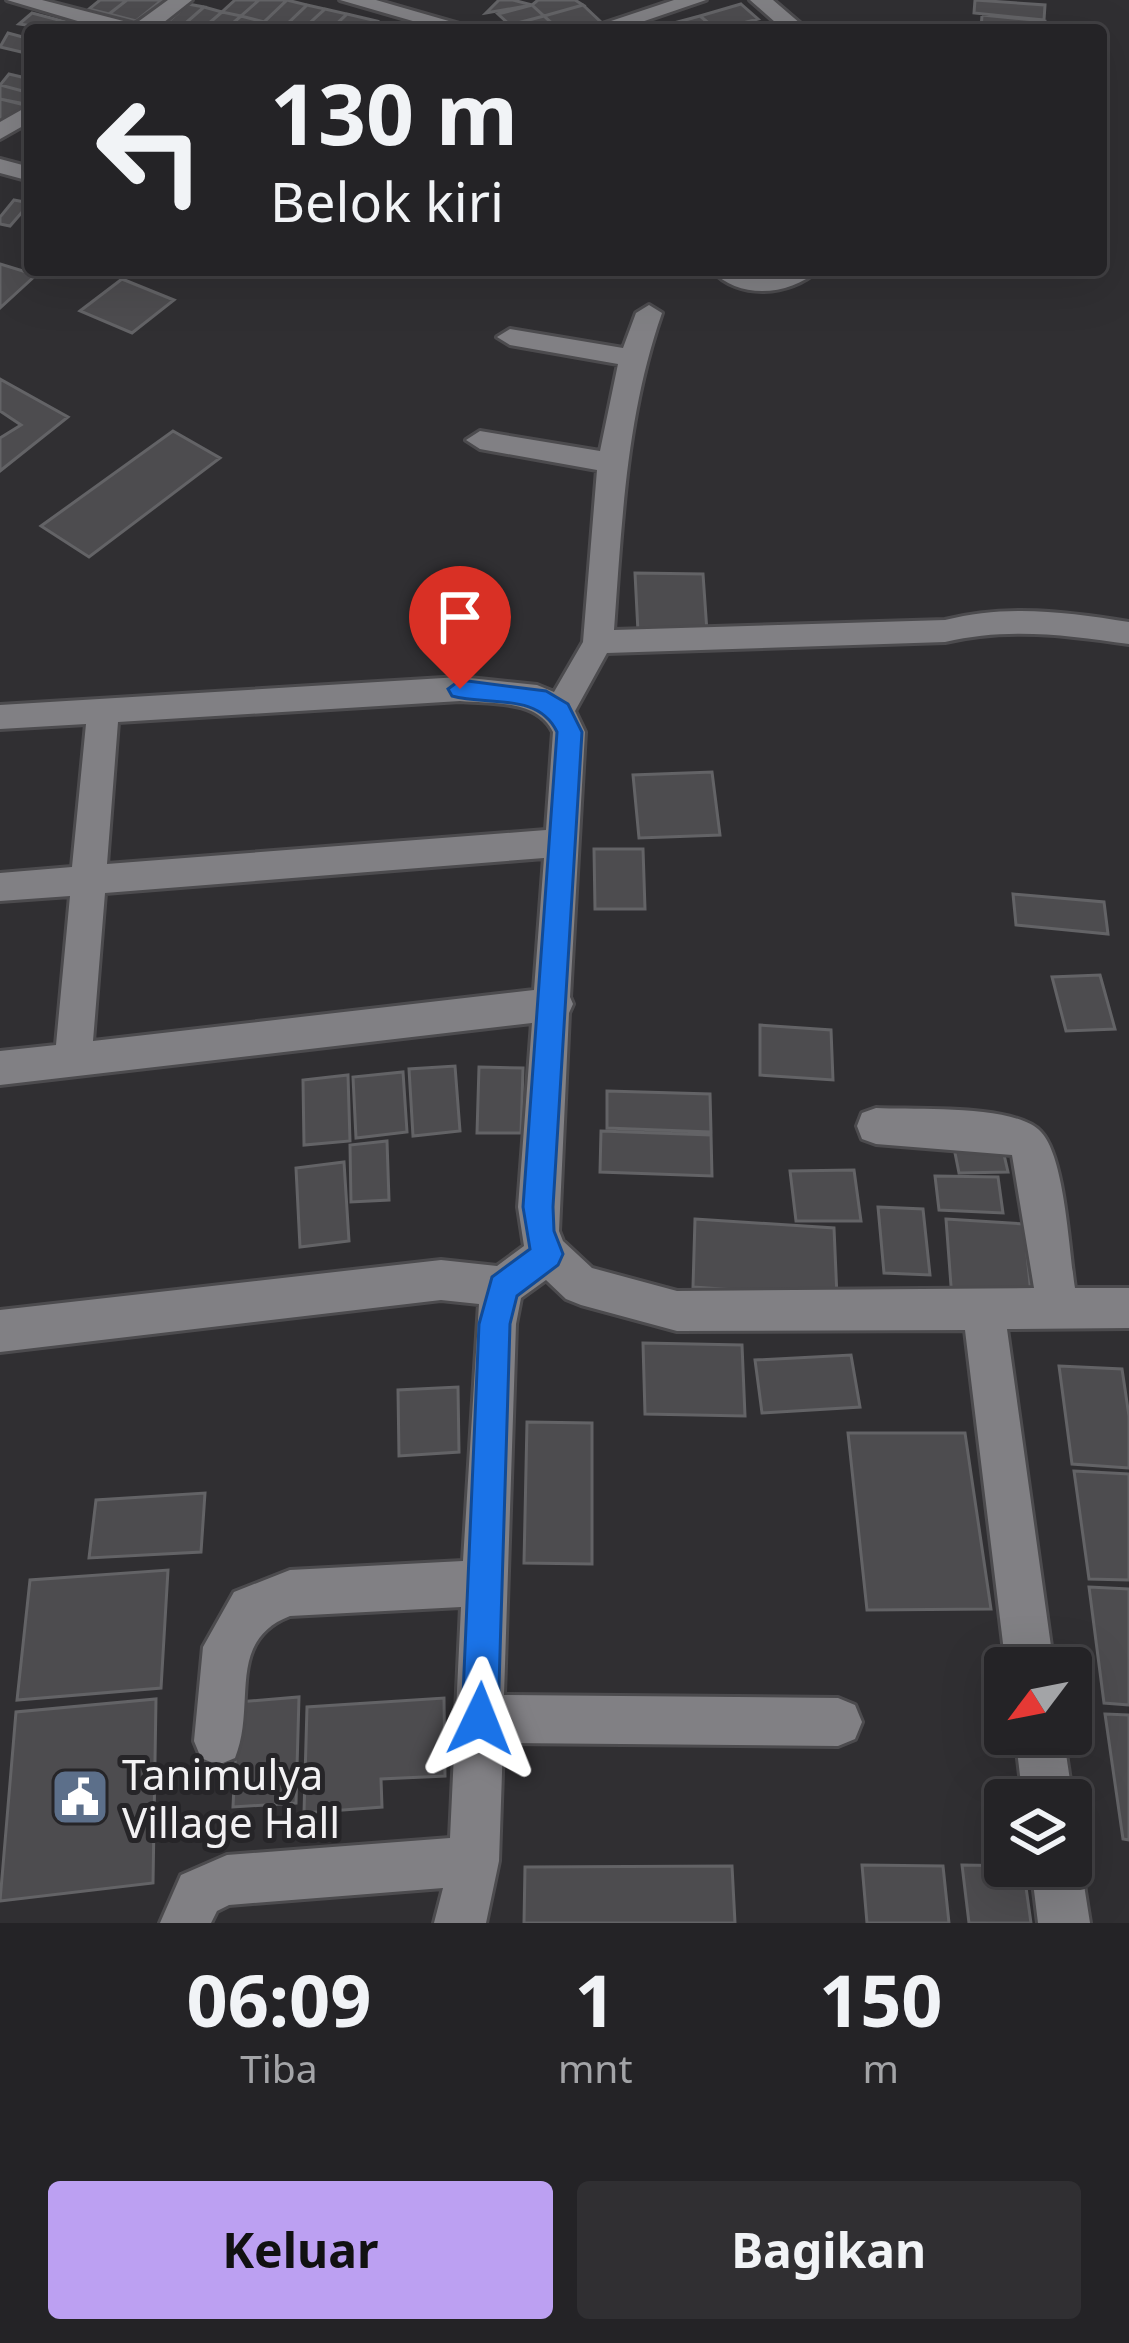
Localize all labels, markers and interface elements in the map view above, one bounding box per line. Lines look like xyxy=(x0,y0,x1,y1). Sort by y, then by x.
text: 130 m xyxy=(270,55,518,170)
icon: left xyxy=(72,72,228,228)
text: Belok kiri xyxy=(270,164,504,238)
pin xyxy=(409,566,511,689)
icon: arrive xyxy=(427,584,493,650)
north arrow xyxy=(984,1647,1092,1755)
map controls xyxy=(984,1647,1092,1887)
position arrow xyxy=(417,1656,543,1782)
place label: Tanimulya Village Hall xyxy=(122,1745,340,1850)
public building icon: Tanimulya Village Hall xyxy=(49,1766,111,1828)
button: layers xyxy=(984,1779,1092,1887)
text: 06:09 xyxy=(186,1950,371,2048)
text: 1 xyxy=(575,1950,616,2048)
text: 150 xyxy=(819,1950,943,2048)
text: Tiba xyxy=(240,2041,318,2094)
text: mnt xyxy=(558,2041,633,2094)
text: m xyxy=(863,2041,899,2094)
button: Keluar xyxy=(48,2181,553,2319)
button: Bagikan xyxy=(577,2181,1081,2319)

